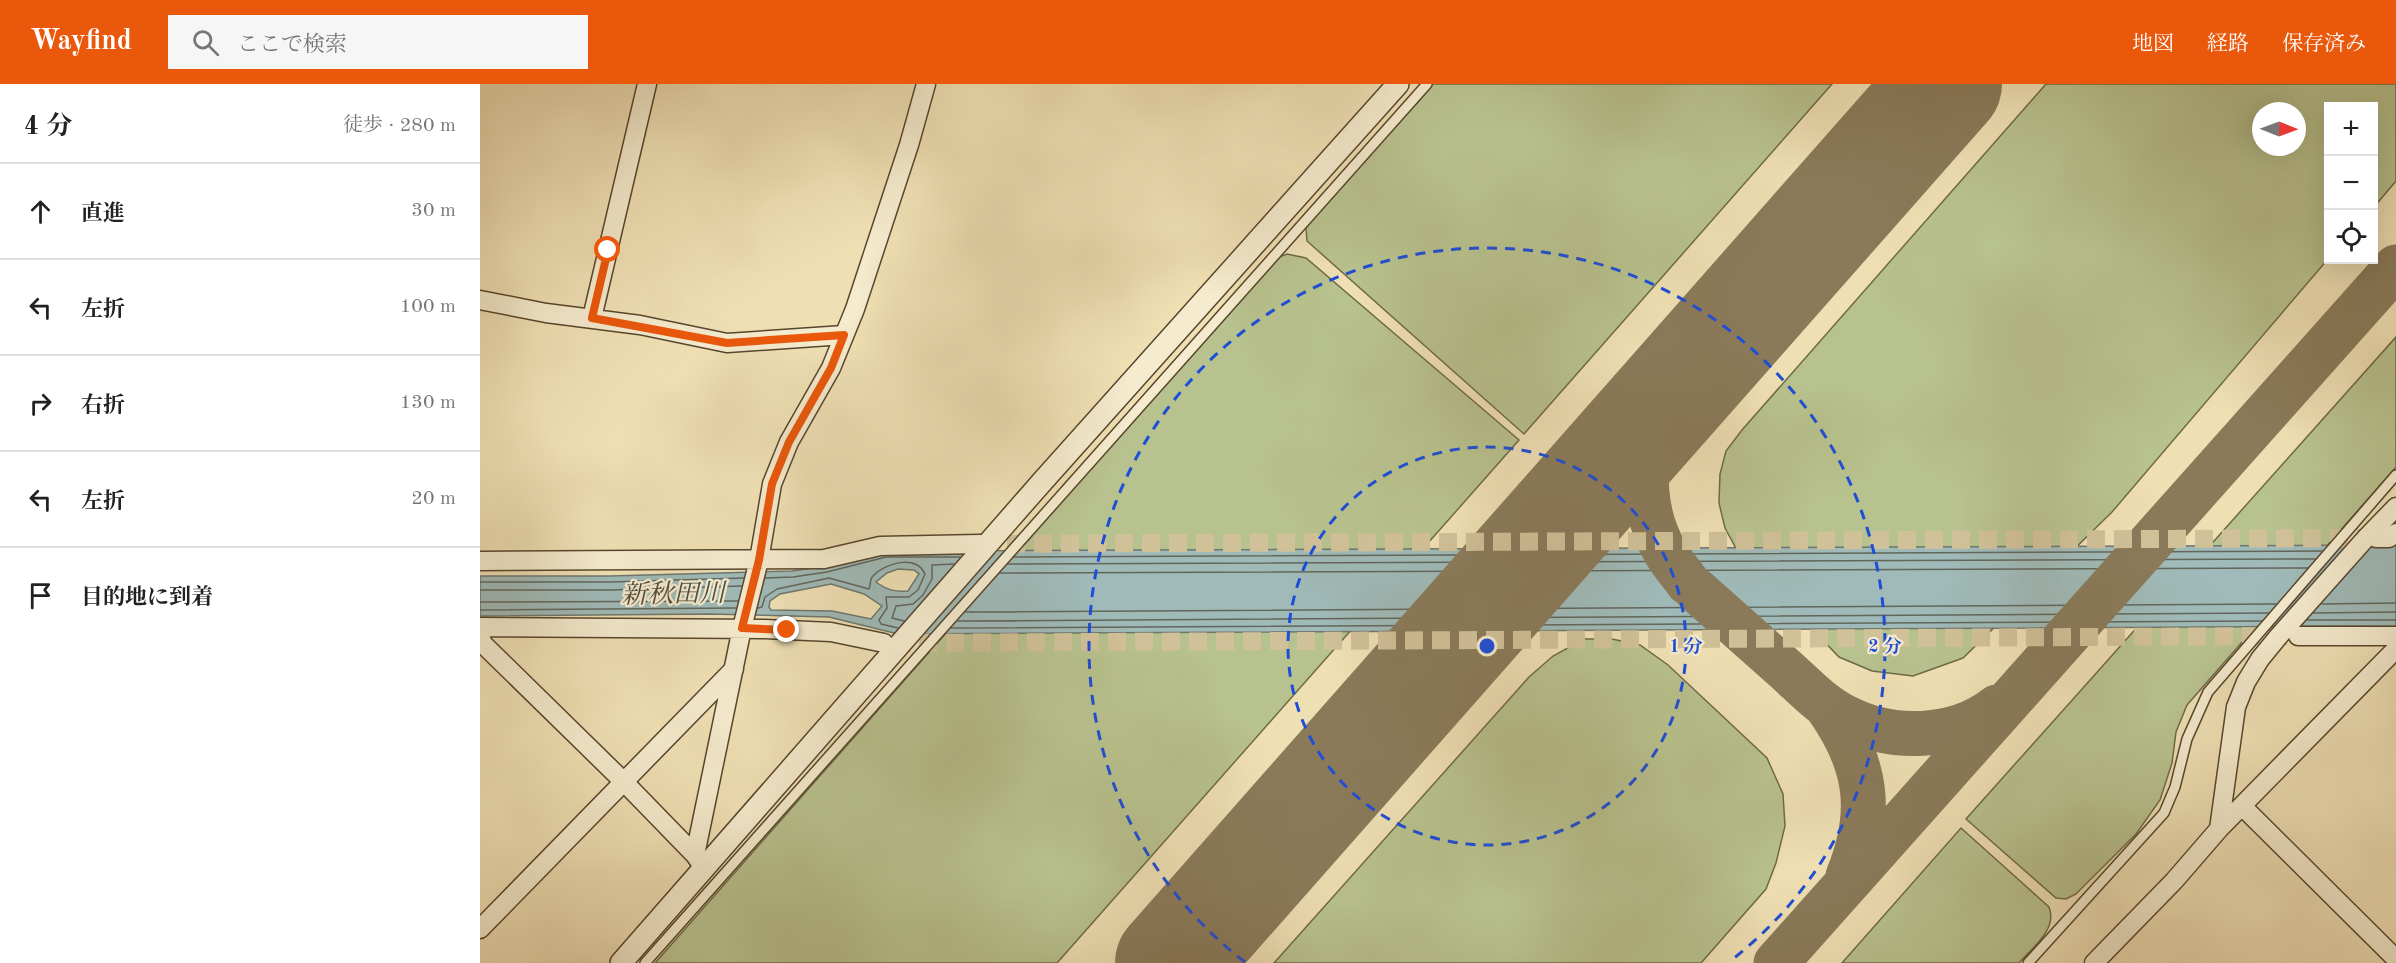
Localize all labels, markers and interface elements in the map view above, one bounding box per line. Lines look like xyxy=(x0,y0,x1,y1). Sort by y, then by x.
search box xyxy=(168,15,588,69)
icon: search xyxy=(189,26,222,59)
text: Wayfind xyxy=(30,28,132,56)
text: ここで検索 xyxy=(237,34,347,56)
text: 地図 xyxy=(2132,34,2174,55)
text: 経路 xyxy=(2207,34,2249,55)
text: 保存済み xyxy=(2282,34,2366,55)
north arrow xyxy=(2252,102,2306,156)
map controls xyxy=(2324,102,2378,264)
button: + xyxy=(2324,102,2378,156)
text: 4 分 xyxy=(24,114,72,140)
text: 徒歩 · 280 m xyxy=(343,116,456,136)
button: − xyxy=(2324,156,2378,210)
icon: ahead xyxy=(24,195,57,228)
text: 30 m xyxy=(411,201,456,221)
text: 直進 xyxy=(81,203,125,225)
button: locate xyxy=(2324,210,2378,264)
route start xyxy=(594,236,620,262)
icon: left xyxy=(24,291,57,324)
text: 100 m xyxy=(400,297,456,317)
text: 左折 xyxy=(81,299,125,321)
icon: right xyxy=(24,387,57,420)
text: 130 m xyxy=(400,393,456,413)
text: 右折 xyxy=(81,395,125,417)
icon: left xyxy=(24,483,57,516)
text: 20 m xyxy=(411,489,456,509)
text: 左折 xyxy=(81,491,125,513)
icon: arrive xyxy=(24,579,57,612)
water label: 新秋田川 xyxy=(621,579,728,609)
text: 目的地に到着 xyxy=(81,587,213,609)
route end xyxy=(773,616,799,642)
centre of rings xyxy=(1477,636,1497,656)
text: 1 分 xyxy=(1669,636,1703,656)
text: 2 分 xyxy=(1868,636,1902,656)

